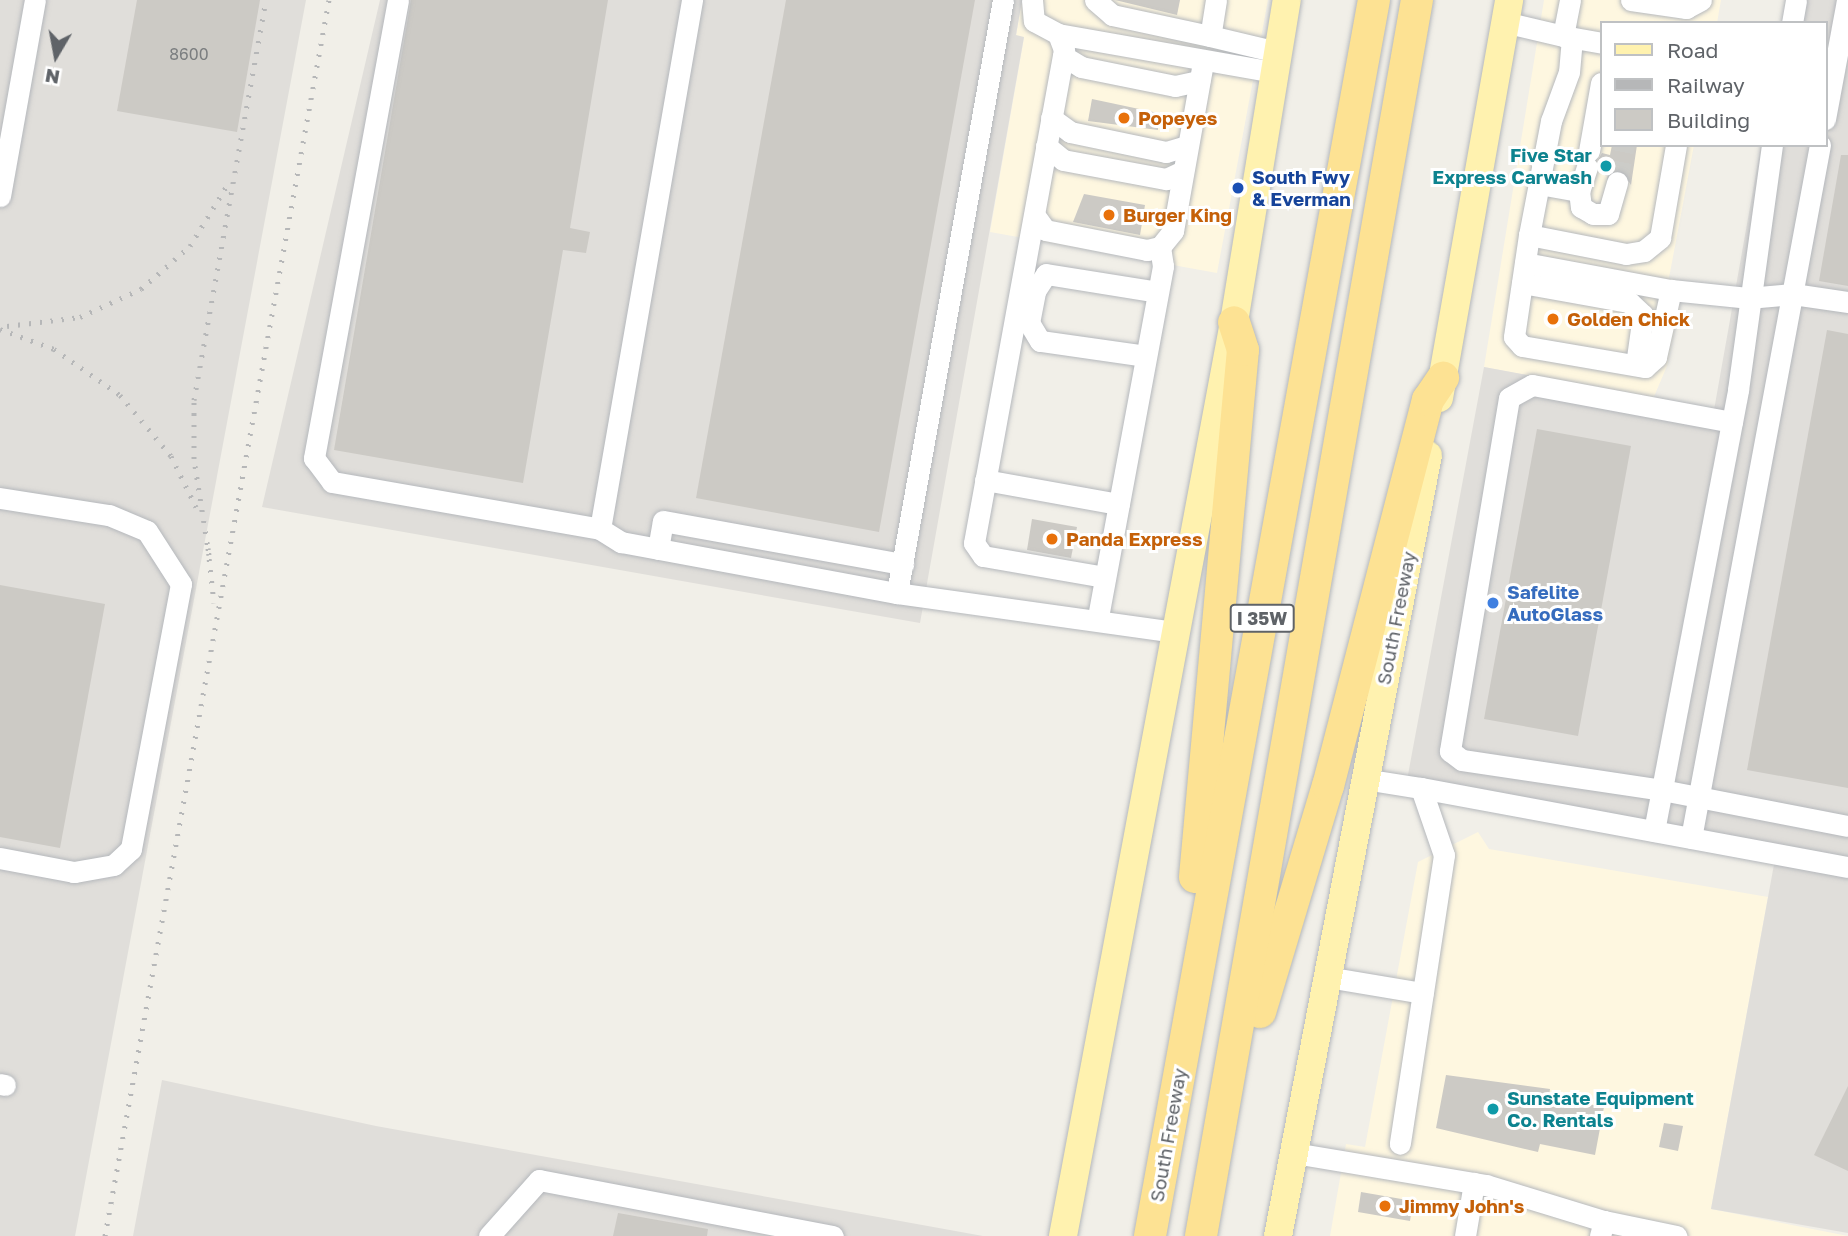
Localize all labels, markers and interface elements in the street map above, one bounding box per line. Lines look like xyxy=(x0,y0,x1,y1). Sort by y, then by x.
north arrow xyxy=(21,21,91,91)
legend xyxy=(1600,21,1827,147)
text: Road xyxy=(1667,37,1718,63)
house number: 8600 xyxy=(169,44,209,64)
text: N xyxy=(43,65,61,90)
text: Railway xyxy=(1667,72,1745,98)
place label: Popeyes xyxy=(1138,107,1217,129)
text: Building xyxy=(1667,107,1750,133)
marker: Popeyes xyxy=(1116,110,1132,126)
place label: Five Star Express Carwash xyxy=(1432,144,1592,188)
marker: Five Star Express Carwash xyxy=(1598,158,1614,174)
place label: South Fwy & Everman xyxy=(1252,166,1351,210)
marker: South Fwy & Everman xyxy=(1230,180,1246,196)
place label: Burger King xyxy=(1123,204,1232,226)
marker: Burger King xyxy=(1101,207,1117,223)
place label: Golden Chick xyxy=(1567,308,1690,330)
marker: Golden Chick xyxy=(1545,311,1561,327)
place label: Panda Express xyxy=(1066,528,1203,550)
marker: Panda Express xyxy=(1044,531,1060,547)
street label: South Freeway xyxy=(1372,549,1420,687)
place label: Safelite AutoGlass xyxy=(1507,581,1603,625)
marker: Safelite AutoGlass xyxy=(1485,595,1501,611)
road number: I 35W xyxy=(1229,604,1295,632)
street label: South Freeway xyxy=(1145,1066,1191,1204)
place label: Sunstate Equipment Co. Rentals xyxy=(1507,1087,1694,1131)
marker: Sunstate Equipment Co. Rentals xyxy=(1485,1101,1501,1117)
place label: Jimmy John's xyxy=(1399,1195,1524,1217)
marker: Jimmy John's xyxy=(1377,1198,1393,1214)

